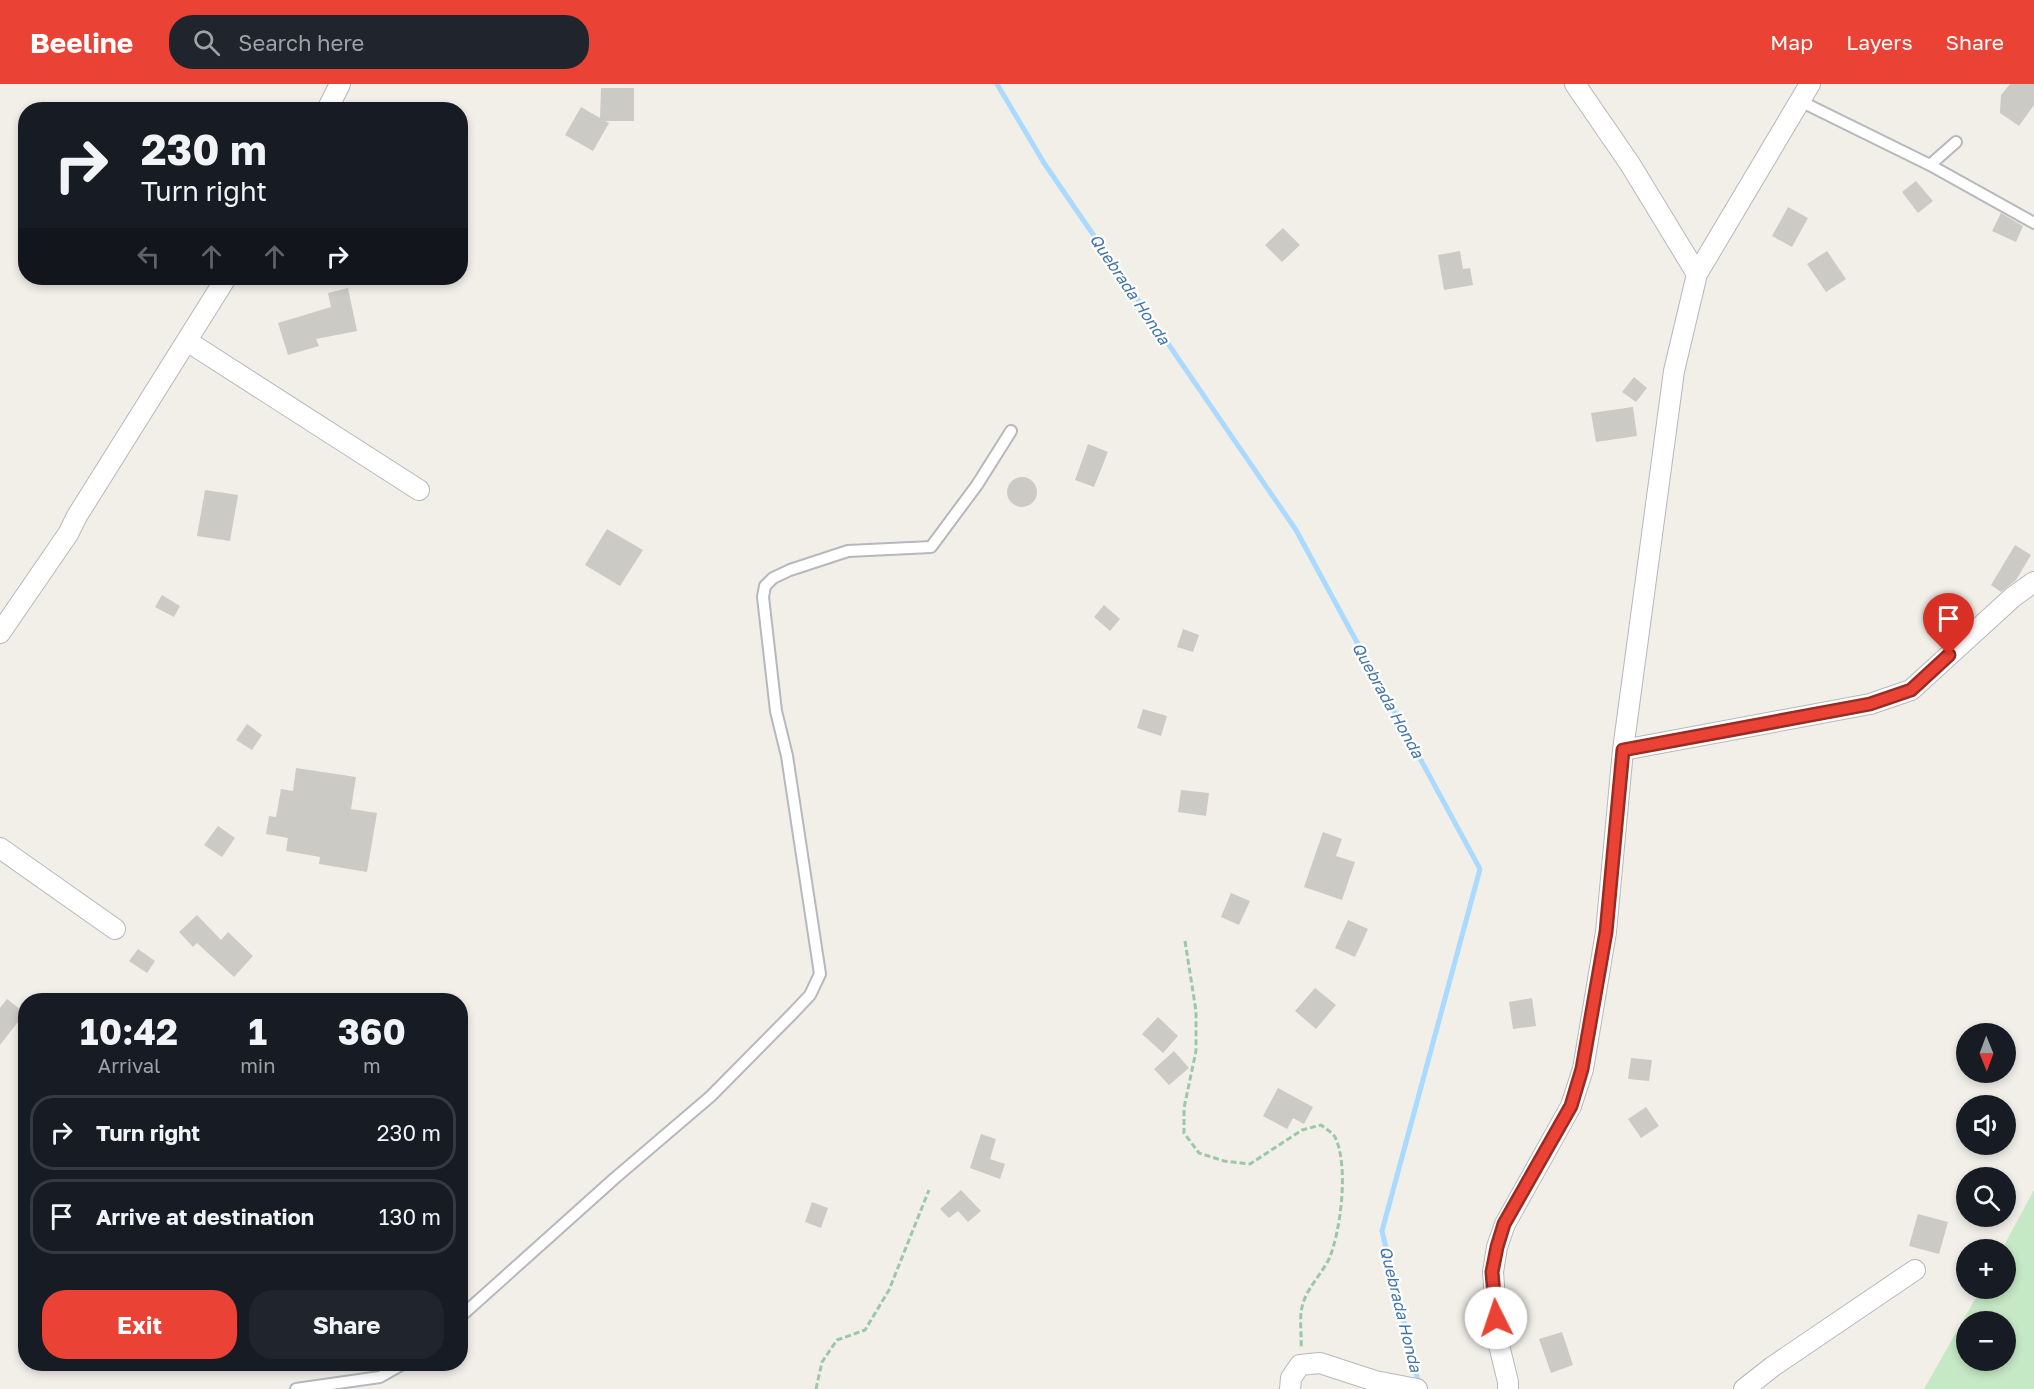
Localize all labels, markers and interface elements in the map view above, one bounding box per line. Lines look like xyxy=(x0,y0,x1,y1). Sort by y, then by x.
search box xyxy=(169,15,589,69)
text: Beeline xyxy=(30,26,133,59)
icon: search xyxy=(190,26,223,59)
text: Search here xyxy=(238,29,364,56)
text: Map xyxy=(1770,29,1813,55)
text: Layers xyxy=(1846,29,1913,55)
text: Share xyxy=(1946,29,2004,55)
text: 230 m xyxy=(141,124,267,174)
icon: right xyxy=(42,126,120,204)
text: Turn right xyxy=(141,175,267,207)
water label: Quebrada Honda xyxy=(1086,230,1175,349)
icon: left xyxy=(132,240,165,273)
icon: ahead xyxy=(195,240,228,273)
icon: ahead xyxy=(258,240,291,273)
icon: right xyxy=(321,240,354,273)
pin xyxy=(1923,593,1974,655)
icon: arrive xyxy=(1932,602,1965,635)
water label: Quebrada Honda xyxy=(1348,639,1429,762)
text: 10:42 xyxy=(80,1010,178,1053)
text: 1 xyxy=(249,1010,267,1053)
text: 360 xyxy=(338,1010,406,1053)
north arrow xyxy=(1956,1023,2016,1083)
map controls xyxy=(1956,1023,2016,1371)
text: Arrival xyxy=(98,1053,160,1077)
text: min xyxy=(240,1053,276,1077)
text: m xyxy=(363,1053,381,1077)
button: sound xyxy=(1956,1095,2016,1155)
icon: right xyxy=(45,1116,78,1149)
text: Turn right xyxy=(96,1119,200,1146)
text: 230 m xyxy=(377,1119,441,1146)
button: search xyxy=(1956,1167,2016,1227)
icon: arrive xyxy=(45,1200,78,1233)
text: Arrive at destination xyxy=(96,1203,314,1230)
text: 130 m xyxy=(379,1203,441,1230)
button: + xyxy=(1956,1239,2016,1299)
water label: Quebrada Honda xyxy=(1376,1244,1427,1375)
position arrow xyxy=(1464,1286,1528,1350)
button: Exit xyxy=(42,1290,237,1359)
button: Share xyxy=(249,1290,444,1359)
button: − xyxy=(1956,1311,2016,1371)

